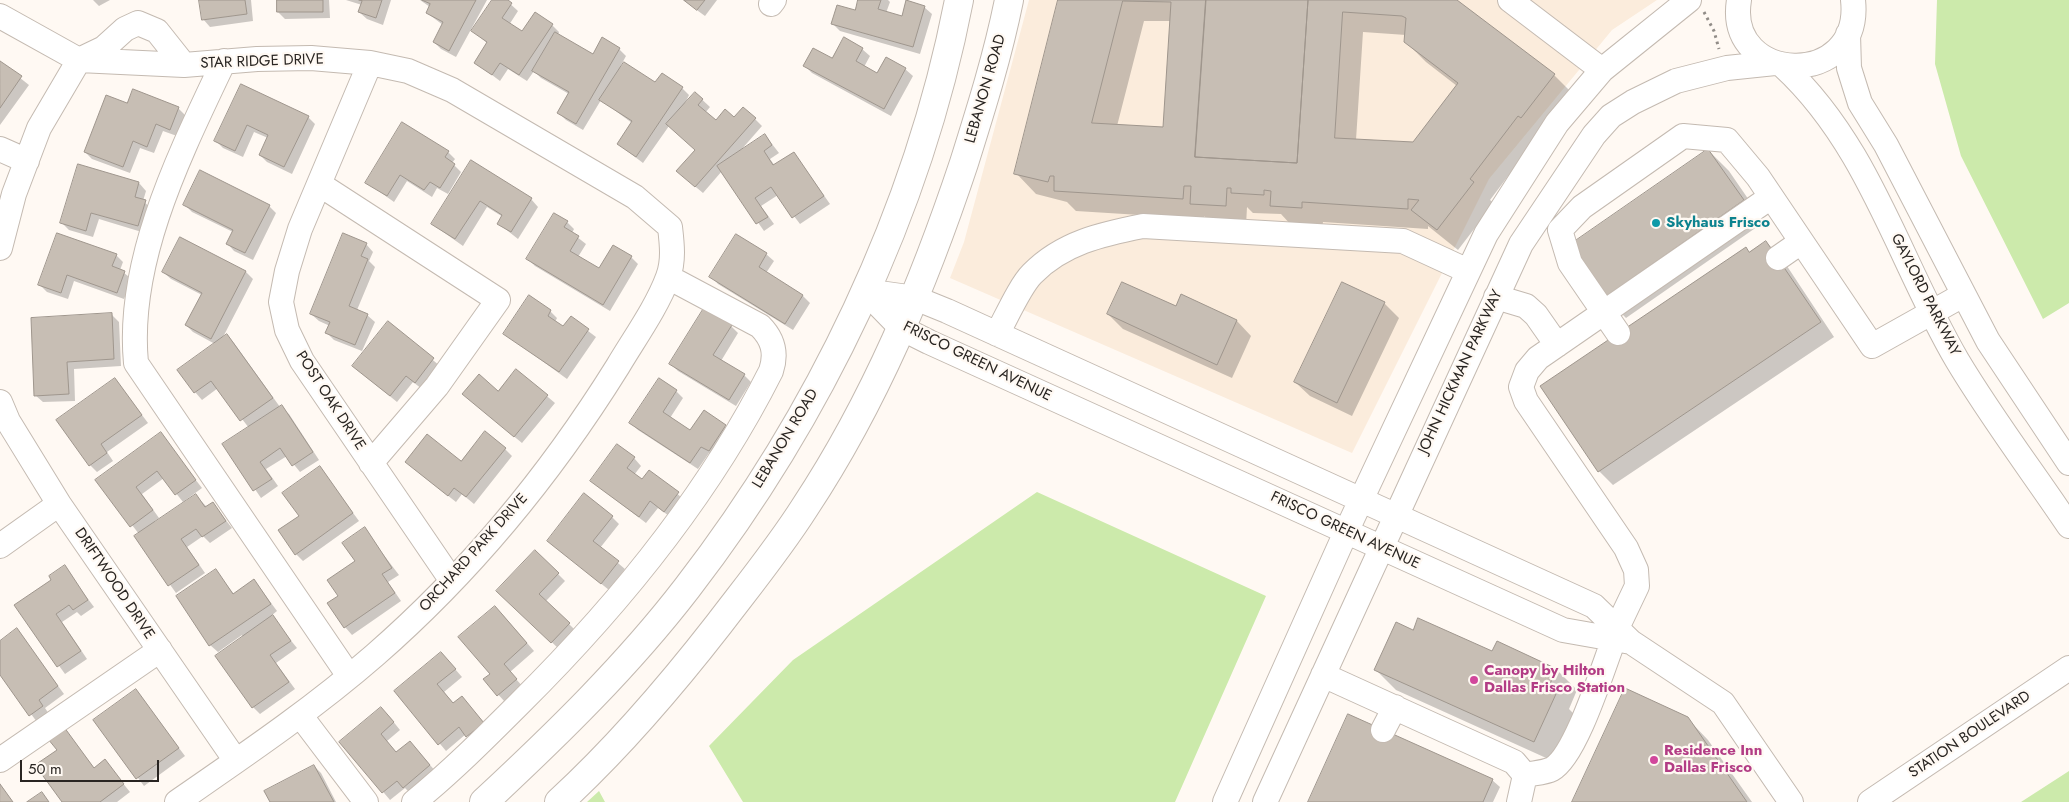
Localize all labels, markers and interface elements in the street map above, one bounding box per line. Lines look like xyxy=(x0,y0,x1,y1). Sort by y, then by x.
street label: LEBANON ROAD xyxy=(962,32,1010,146)
street label: STAR RIDGE DRIVE xyxy=(200,51,324,73)
place label: Skyhaus Frisco xyxy=(1666,214,1770,232)
marker: Skyhaus Frisco xyxy=(1650,217,1662,229)
street label: GAYLORD PARKWAY xyxy=(1886,231,1964,359)
street label: JOHN HICKMAN PARKWAY xyxy=(1415,287,1507,457)
street label: FRISCO GREEN AVENUE xyxy=(900,318,1054,406)
street label: POST OAK DRIVE xyxy=(291,348,369,454)
street label: LEBANON ROAD xyxy=(749,386,823,492)
street label: FRISCO GREEN AVENUE xyxy=(1267,488,1423,574)
street label: ORCHARD PARK DRIVE xyxy=(416,490,532,616)
street label: DRIFTWOOD DRIVE xyxy=(70,525,158,643)
place label: Canopy by Hilton Dallas Frisco Station xyxy=(1484,662,1625,697)
marker: Canopy by Hilton Dallas Frisco Station xyxy=(1468,674,1480,686)
street label: STATION BOULEVARD xyxy=(1906,688,2034,782)
place label: Residence Inn Dallas Frisco xyxy=(1664,742,1762,777)
scale bar xyxy=(22,750,161,782)
marker: Residence Inn Dallas Frisco xyxy=(1648,754,1660,766)
text: 50 m xyxy=(28,758,62,780)

